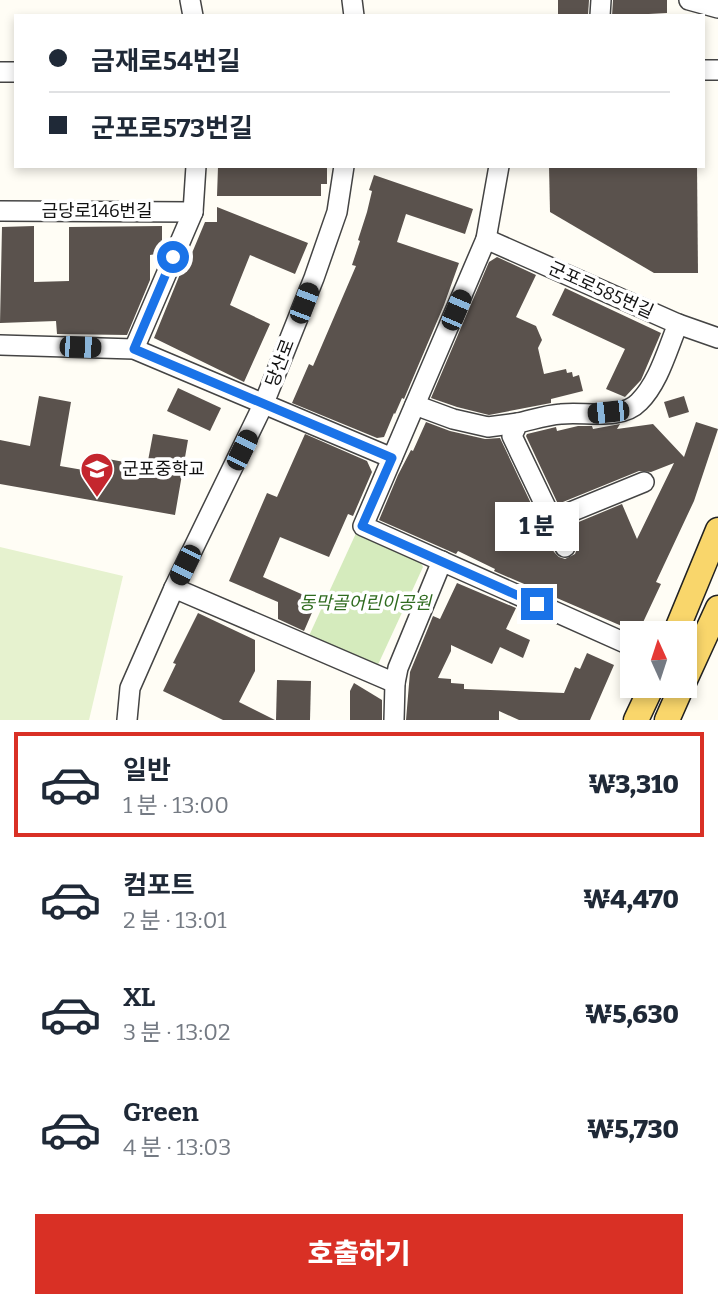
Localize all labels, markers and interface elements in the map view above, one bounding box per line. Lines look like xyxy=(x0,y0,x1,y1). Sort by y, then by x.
text: 금재로54번길 xyxy=(91,46,241,77)
text: 군포로573번길 xyxy=(91,113,253,144)
street label: 금당로146번길 xyxy=(41,200,153,222)
route start xyxy=(157,241,189,273)
street label: 군포로585번길 xyxy=(545,257,657,323)
car xyxy=(287,280,322,326)
car xyxy=(439,287,474,333)
car xyxy=(59,336,102,358)
street label: 당산로 xyxy=(261,336,299,390)
car xyxy=(587,399,630,425)
car xyxy=(224,427,261,473)
school or university icon: 군포중학교 xyxy=(78,450,116,499)
place label: 군포중학교 xyxy=(122,458,205,480)
callout: 1 분 xyxy=(495,503,579,552)
text: 1 분 xyxy=(519,512,555,540)
car xyxy=(167,542,204,588)
route end xyxy=(521,588,553,620)
park label: 동막골어린이공원 xyxy=(299,592,433,614)
north arrow xyxy=(620,621,696,698)
map controls xyxy=(620,621,697,698)
icon: car xyxy=(39,753,102,816)
text: 일반 xyxy=(123,755,171,786)
text: ₩3,310 xyxy=(589,769,679,800)
text: 1 분 · 13:00 xyxy=(123,791,229,819)
icon: car xyxy=(39,868,102,931)
text: 컴포트 xyxy=(123,870,195,901)
text: ₩4,470 xyxy=(583,884,679,915)
text: 2 분 · 13:01 xyxy=(123,906,227,934)
text: XL xyxy=(123,982,155,1013)
icon: car xyxy=(39,983,102,1046)
text: ₩5,630 xyxy=(585,999,679,1030)
text: 3 분 · 13:02 xyxy=(123,1018,230,1046)
text: Green xyxy=(123,1097,199,1128)
icon: car xyxy=(39,1098,102,1161)
text: ₩5,730 xyxy=(587,1114,679,1145)
text: 4 분 · 13:03 xyxy=(123,1133,231,1161)
button: 호출하기 xyxy=(35,1214,683,1294)

